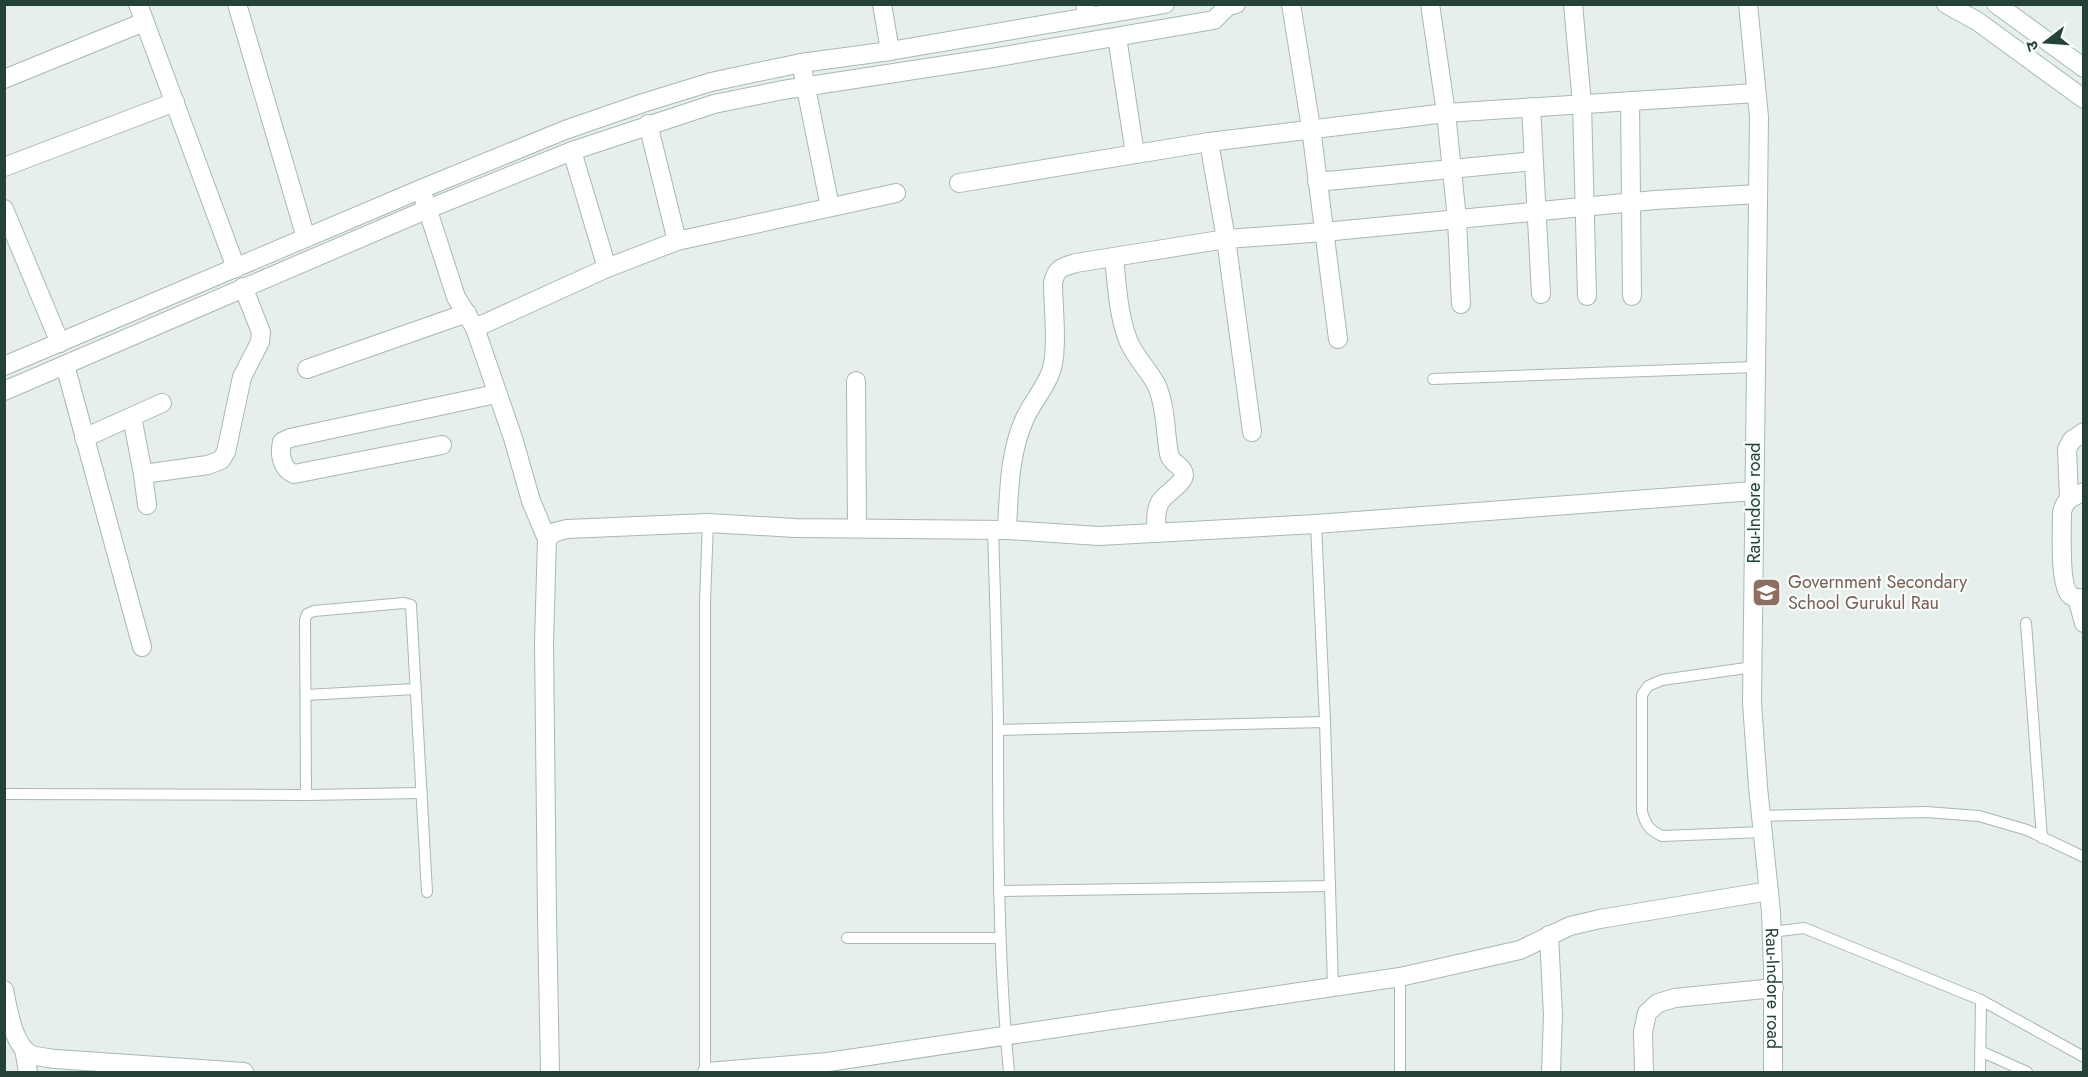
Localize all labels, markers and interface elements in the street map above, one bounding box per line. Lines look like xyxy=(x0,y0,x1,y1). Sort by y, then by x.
north arrow xyxy=(2016,12,2076,72)
text: उ xyxy=(2020,38,2045,54)
street label: Rau-Indore road xyxy=(1741,442,1767,564)
place label: Government Secondary School Gurukul Rau xyxy=(1788,569,1967,616)
school or university icon: Government Secondary School Gurukul Rau xyxy=(1751,576,1783,608)
street label: Rau-Indore road xyxy=(1759,927,1786,1049)

